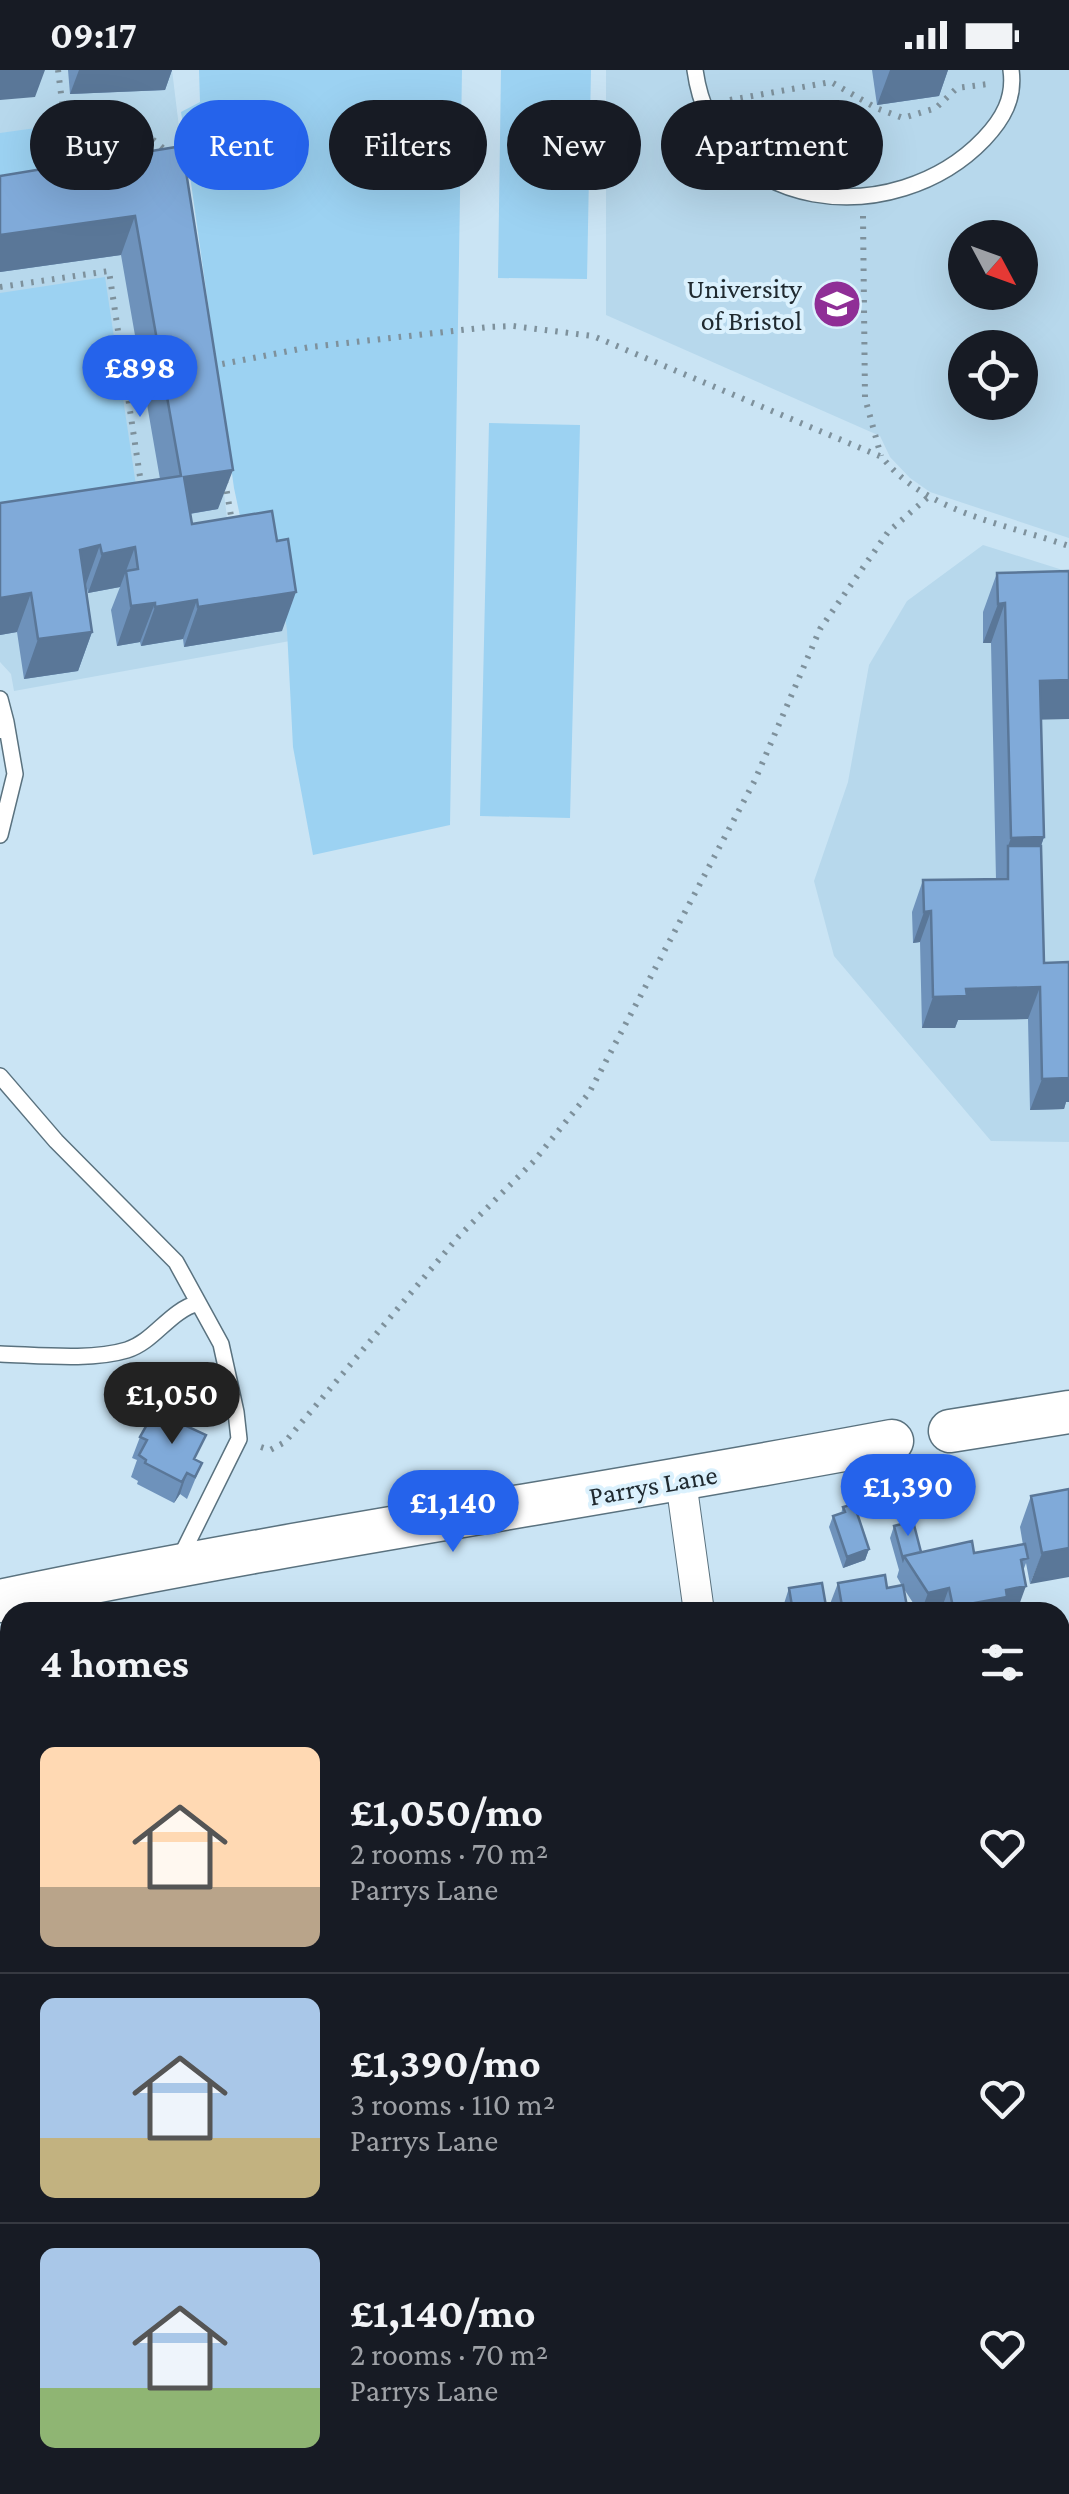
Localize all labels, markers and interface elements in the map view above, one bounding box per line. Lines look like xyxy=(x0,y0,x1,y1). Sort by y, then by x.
text: 09:17 xyxy=(50,14,137,56)
chip: Buy xyxy=(30,100,154,190)
chip: Rent xyxy=(174,100,309,190)
chip: Filters xyxy=(329,100,487,190)
chip: New xyxy=(507,100,641,190)
chip: Apartment xyxy=(661,100,883,190)
north arrow xyxy=(948,220,1038,310)
map controls xyxy=(948,220,1038,420)
place label: University of Bristol xyxy=(686,273,803,336)
school or university icon: University of Bristol xyxy=(811,278,863,330)
button: locate xyxy=(948,330,1038,420)
pin: £898 xyxy=(81,335,199,420)
text: £898 xyxy=(104,349,176,385)
pin: £1,050 xyxy=(91,1362,253,1447)
text: £1,050 xyxy=(126,1376,218,1412)
pin: £1,390 xyxy=(827,1454,989,1539)
street label: Parrys Lane xyxy=(586,1458,720,1512)
text: £1,390 xyxy=(863,1468,953,1504)
pin: £1,140 xyxy=(372,1470,534,1555)
text: £1,140 xyxy=(410,1484,496,1520)
icon: filters xyxy=(975,1635,1030,1690)
text: 4 homes xyxy=(40,1639,189,1686)
icon: home xyxy=(120,1787,240,1907)
text: £1,050/mo xyxy=(350,1788,543,1835)
icon: heart xyxy=(975,1820,1030,1875)
text: 2 rooms · 70 m² xyxy=(350,1835,548,1871)
text: Parrys Lane xyxy=(350,1871,498,1907)
icon: home xyxy=(120,2038,240,2158)
text: £1,390/mo xyxy=(350,2039,541,2086)
icon: heart xyxy=(975,2071,1030,2126)
text: 3 rooms · 110 m² xyxy=(350,2086,555,2122)
text: Parrys Lane xyxy=(350,2122,498,2158)
icon: home xyxy=(120,2288,240,2408)
text: £1,140/mo xyxy=(350,2289,536,2336)
icon: heart xyxy=(975,2321,1030,2376)
text: 2 rooms · 70 m² xyxy=(350,2336,548,2372)
text: Parrys Lane xyxy=(350,2372,498,2408)

